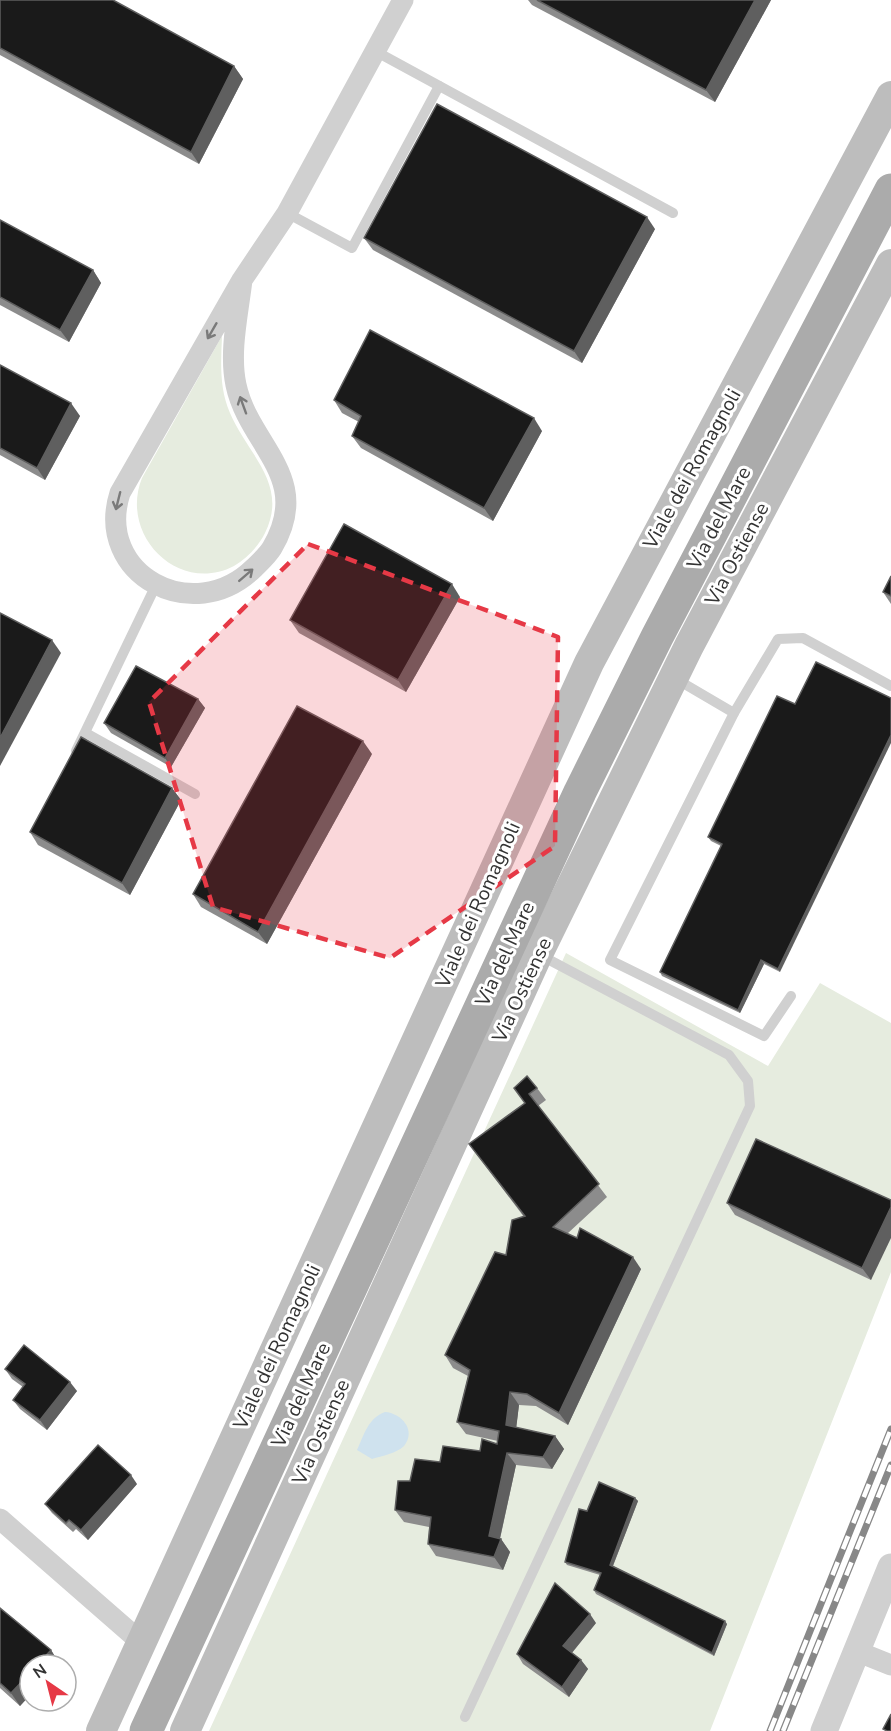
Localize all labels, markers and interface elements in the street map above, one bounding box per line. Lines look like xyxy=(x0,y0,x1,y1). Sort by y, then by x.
one-way arrow xyxy=(206,322,218,339)
street label: Viale dei Romagnoli xyxy=(636,384,747,555)
one-way arrow xyxy=(237,396,248,414)
street label: Via del Mare xyxy=(680,462,757,575)
one-way arrow xyxy=(112,491,124,510)
street label: Via Ostiense xyxy=(698,498,775,611)
one-way arrow xyxy=(238,569,254,582)
street label: Viale dei Romagnoli xyxy=(429,818,527,993)
street label: Via del Mare xyxy=(468,897,541,1012)
street label: Via Ostiense xyxy=(485,933,558,1048)
street label: Viale dei Romagnoli xyxy=(226,1260,327,1435)
street label: Via del Mare xyxy=(264,1338,337,1453)
street label: Via Ostiense xyxy=(285,1375,356,1490)
north arrow xyxy=(18,1653,78,1713)
text: N xyxy=(29,1659,51,1684)

